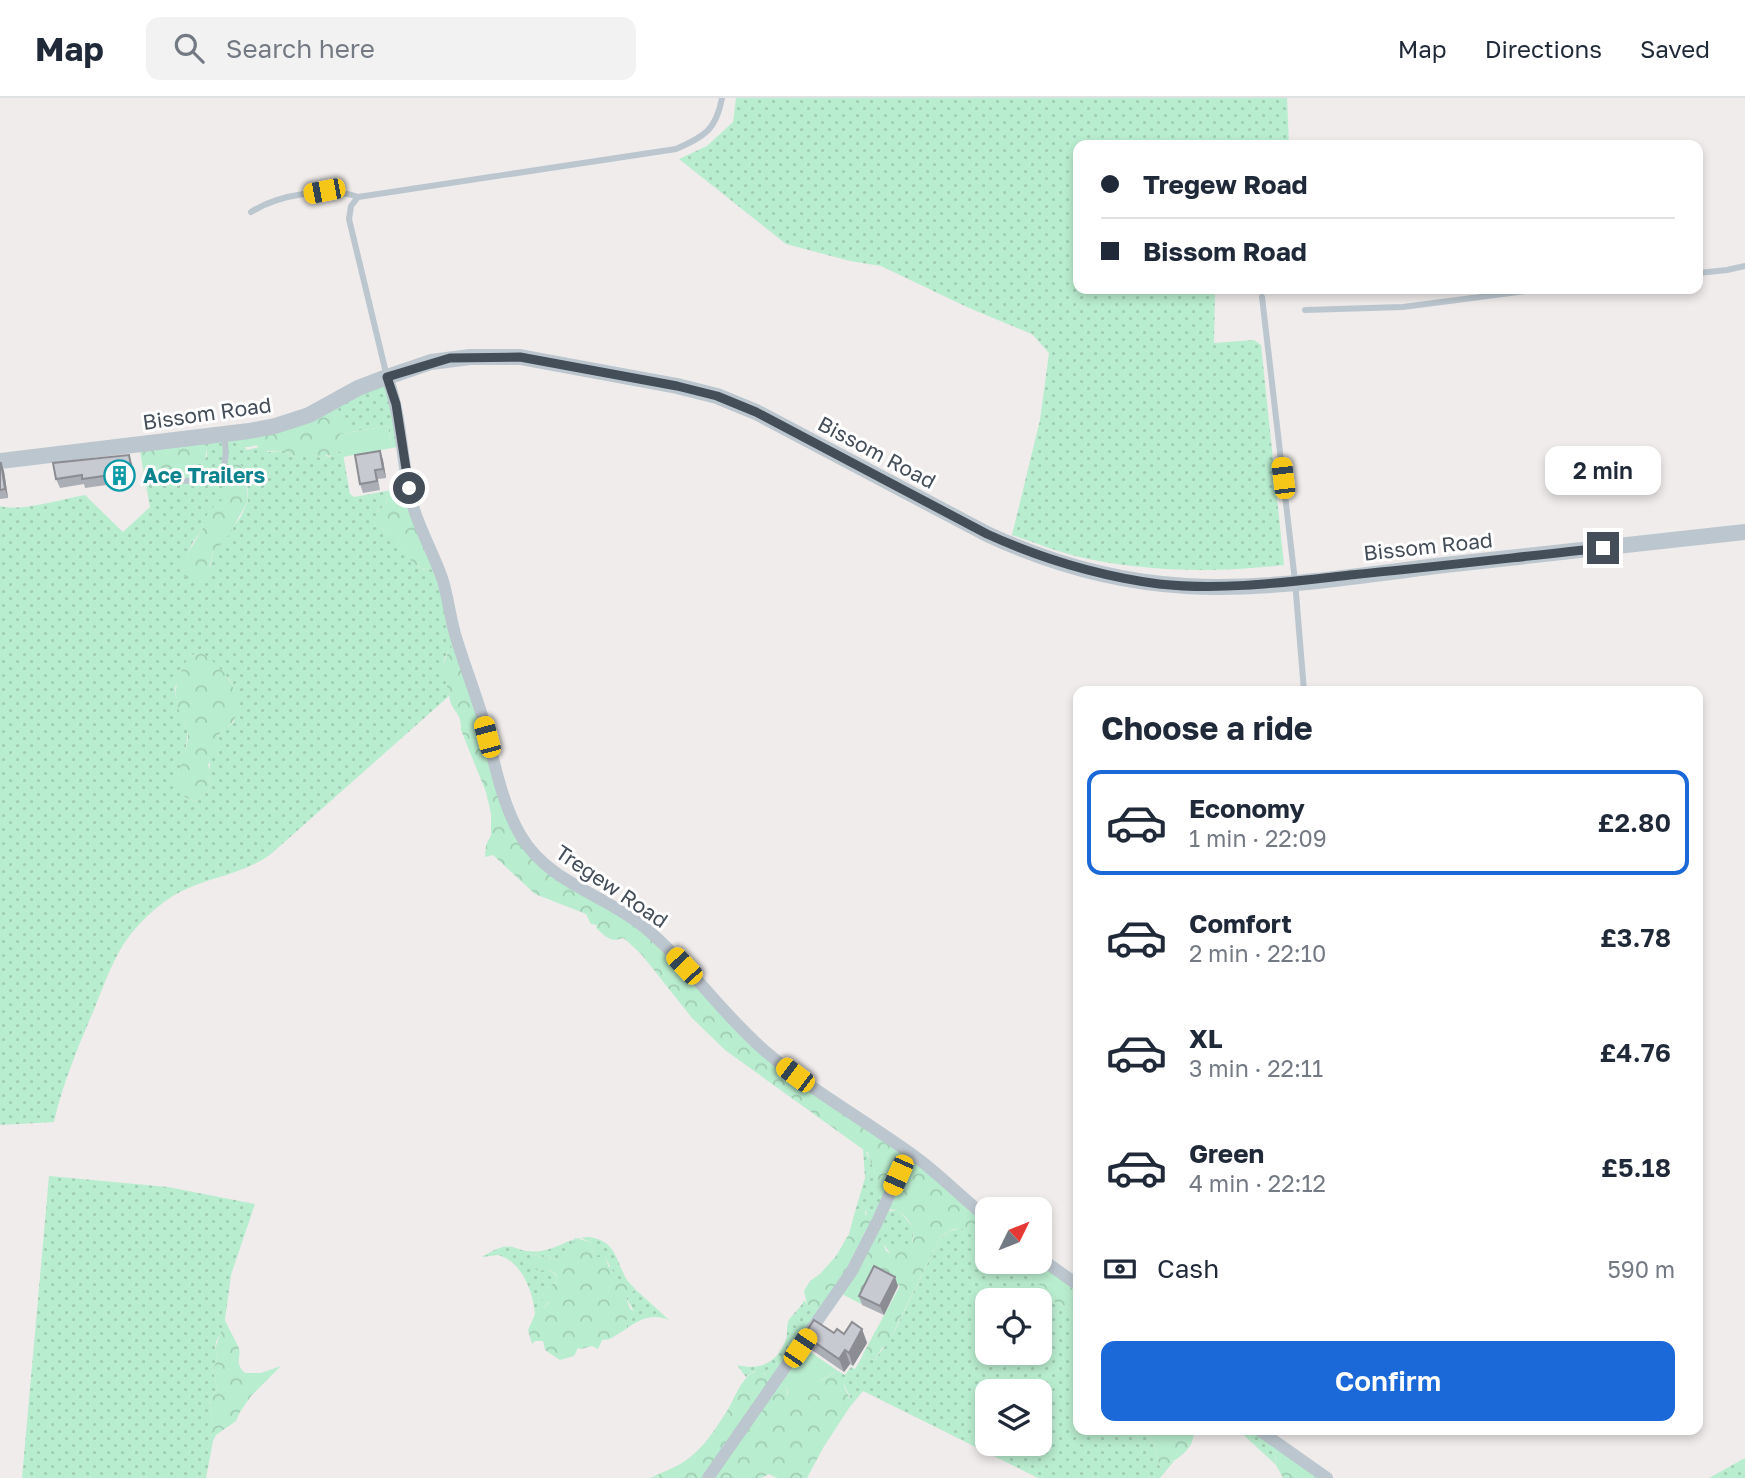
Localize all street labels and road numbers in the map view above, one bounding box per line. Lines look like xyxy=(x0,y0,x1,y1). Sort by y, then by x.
street label: Bissom Road xyxy=(141,391,273,435)
street label: Bissom Road xyxy=(814,410,940,494)
street label: Bissom Road xyxy=(1362,526,1494,566)
street label: Tregew Road xyxy=(551,839,673,933)

